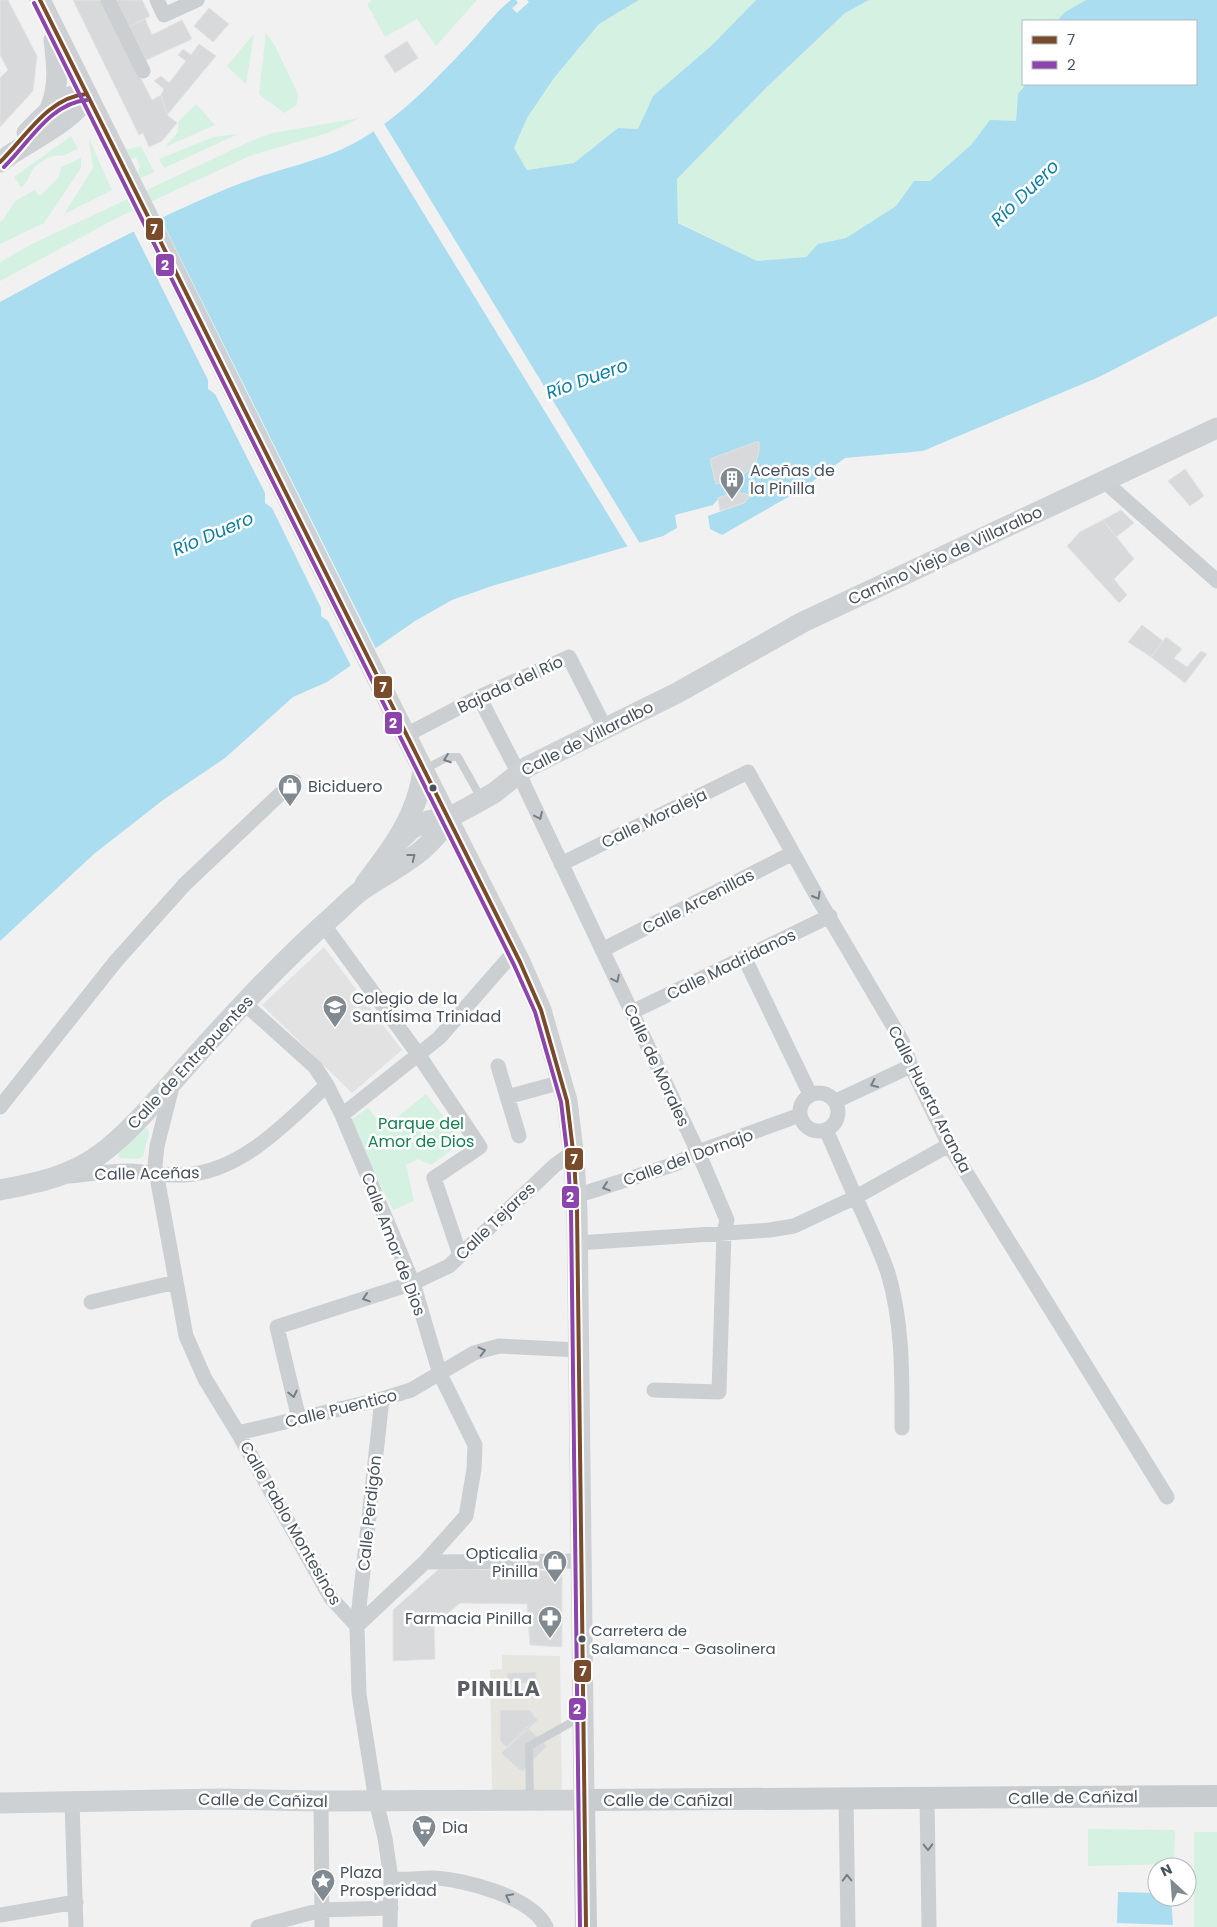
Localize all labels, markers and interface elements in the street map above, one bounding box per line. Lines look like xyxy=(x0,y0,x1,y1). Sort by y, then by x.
legend xyxy=(1022,20,1197,85)
text: 7 xyxy=(1067,29,1075,50)
text: 2 xyxy=(1067,54,1076,75)
water label: Río Duero xyxy=(985,154,1064,231)
line badge: 7 xyxy=(145,217,164,241)
text: 7 xyxy=(150,219,158,239)
line badge: 2 xyxy=(155,253,175,277)
text: 2 xyxy=(161,255,169,275)
water label: Río Duero xyxy=(542,352,631,405)
place label: Aceñas de la Pinilla xyxy=(750,459,835,500)
building icon: Aceñas de la Pinilla xyxy=(719,466,745,500)
street label: Camino Viejo de Villaralbo xyxy=(844,500,1046,611)
water label: Río Duero xyxy=(168,505,257,562)
street label: Bajada del Río xyxy=(454,650,567,719)
line badge: 7 xyxy=(373,675,393,699)
text: 7 xyxy=(379,677,387,697)
street label: Calle de Villaralbo xyxy=(517,695,657,782)
line badge: 2 xyxy=(384,711,403,735)
text: 2 xyxy=(389,713,397,733)
one-way arrow xyxy=(443,753,452,763)
shop icon: Biciduero xyxy=(277,773,303,807)
place label: Biciduero xyxy=(308,775,383,798)
unlabelled marker xyxy=(428,783,438,793)
street label: Calle Moraleja xyxy=(598,783,711,854)
one-way arrow xyxy=(532,811,543,820)
one-way arrow xyxy=(406,854,415,862)
street label: Calle Arcenillas xyxy=(638,863,758,940)
one-way arrow xyxy=(811,890,821,899)
street label: Calle Madridanos xyxy=(663,923,800,1006)
one-way arrow xyxy=(610,974,620,983)
place label: Colegio de la Santísima Trinidad xyxy=(352,987,501,1028)
street label: Calle de Entrepuentes xyxy=(122,990,259,1134)
school or university icon: Colegio de la Santísima Trinidad xyxy=(322,994,348,1028)
street label: Calle de Morales xyxy=(618,1000,695,1130)
street label: Calle Huerta Aranda xyxy=(882,1021,977,1177)
one-way arrow xyxy=(870,1077,879,1088)
park label: Parque del Amor de Dios xyxy=(368,1112,474,1153)
street label: Calle del Dornajo xyxy=(620,1123,756,1192)
line badge: 7 xyxy=(564,1147,584,1171)
text: 7 xyxy=(570,1149,578,1169)
street label: Calle Aceñas xyxy=(94,1161,200,1186)
street label: Calle Amor de Dios xyxy=(356,1169,431,1319)
street label: Calle Tejares xyxy=(450,1177,540,1265)
one-way arrow xyxy=(603,1181,611,1191)
line badge: 2 xyxy=(561,1185,580,1209)
text: 2 xyxy=(566,1187,574,1207)
one-way arrow xyxy=(363,1293,371,1303)
one-way arrow xyxy=(478,1346,487,1357)
street label: Calle Puentico xyxy=(283,1383,400,1434)
one-way arrow xyxy=(287,1389,298,1398)
street label: Calle Pablo Montesinos xyxy=(234,1437,347,1609)
street label: Calle Perdigón xyxy=(352,1454,387,1572)
place label: Opticalia Pinilla xyxy=(466,1542,538,1583)
shop icon: Opticalia Pinilla xyxy=(542,1549,568,1583)
pharmacy icon: Farmacia Pinilla xyxy=(537,1605,563,1639)
place label: Farmacia Pinilla xyxy=(405,1607,532,1630)
place label: Carretera de Salamanca - Gasolinera xyxy=(591,1620,776,1659)
marker: Carretera de Salamanca - Gasolinera xyxy=(577,1634,587,1644)
line badge: 7 xyxy=(573,1659,592,1683)
text: 7 xyxy=(579,1661,587,1681)
district label: PINILLA xyxy=(457,1674,541,1703)
line badge: 2 xyxy=(568,1697,587,1721)
text: 2 xyxy=(573,1699,581,1719)
street label: Calle de Cañizal xyxy=(1008,1785,1138,1810)
street label: Calle de Cañizal xyxy=(198,1788,328,1813)
street label: Calle de Cañizal xyxy=(603,1789,733,1812)
supermarket icon: Dia xyxy=(411,1814,437,1848)
place label: Dia xyxy=(442,1816,468,1839)
one-way arrow xyxy=(923,1844,933,1851)
north arrow xyxy=(1147,1857,1197,1907)
text: N xyxy=(1157,1859,1175,1882)
place label: Plaza Prosperidad xyxy=(340,1861,437,1902)
place icon: Plaza Prosperidad xyxy=(310,1868,336,1902)
one-way arrow xyxy=(842,1874,852,1882)
one-way arrow xyxy=(505,1893,514,1903)

